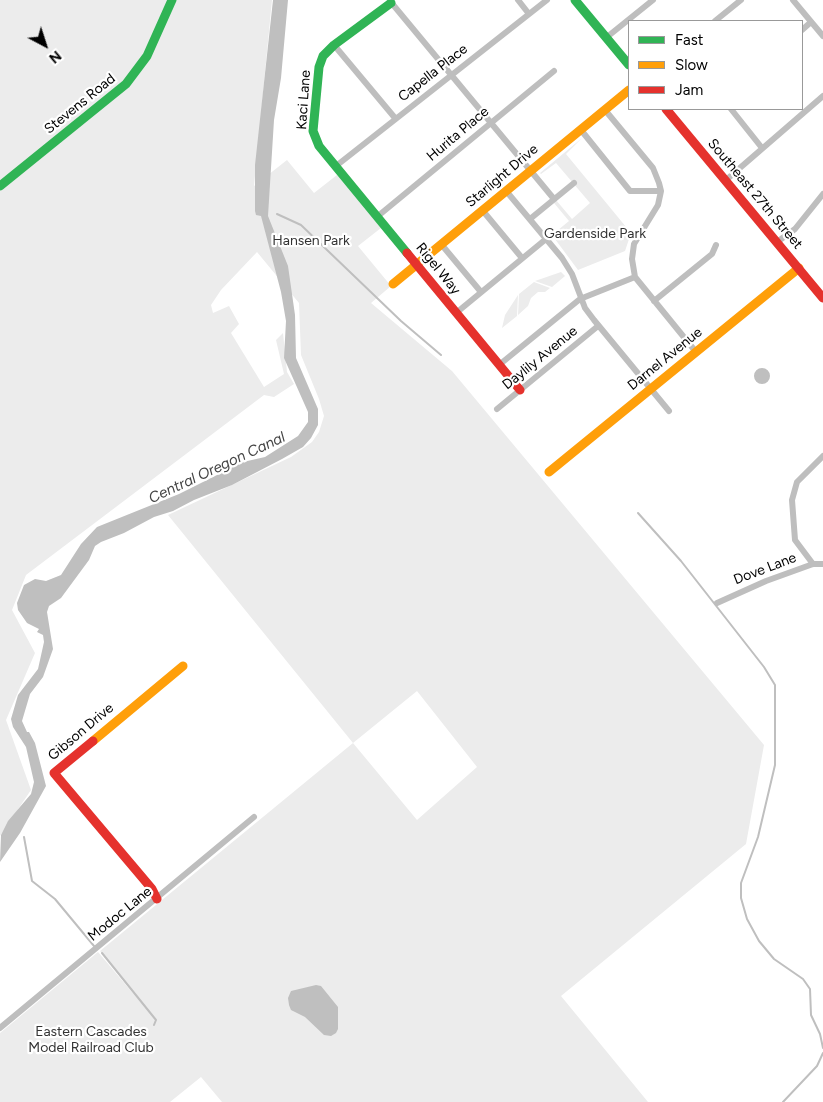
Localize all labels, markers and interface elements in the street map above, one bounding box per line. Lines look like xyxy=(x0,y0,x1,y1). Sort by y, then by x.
north arrow xyxy=(20,20,70,70)
legend xyxy=(628,20,803,110)
text: Fast xyxy=(675,31,703,49)
street label: Capella Place xyxy=(395,41,471,105)
text: N xyxy=(45,47,65,67)
text: Slow xyxy=(675,56,708,74)
street label: Stevens Road xyxy=(41,70,119,138)
street label: Kaci Lane xyxy=(294,70,314,130)
text: Jam xyxy=(675,81,703,99)
street label: Hurita Place xyxy=(424,103,492,165)
street label: Southeast 27th Street xyxy=(704,135,806,253)
street label: Starlight Drive xyxy=(462,141,542,211)
park label: Gardenside Park xyxy=(544,226,646,242)
park label: Hansen Park xyxy=(272,233,350,249)
street label: Rigel Way xyxy=(412,240,464,298)
street label: Daylily Avenue xyxy=(499,323,581,393)
street label: Darnel Avenue xyxy=(624,324,706,394)
water label: Central Oregon Canal xyxy=(146,428,288,508)
street label: Dove Lane xyxy=(731,549,799,589)
street label: Gibson Drive xyxy=(45,700,117,764)
street label: Modoc Lane xyxy=(85,883,155,945)
park label: Eastern Cascades Model Railroad Club xyxy=(28,1024,154,1056)

